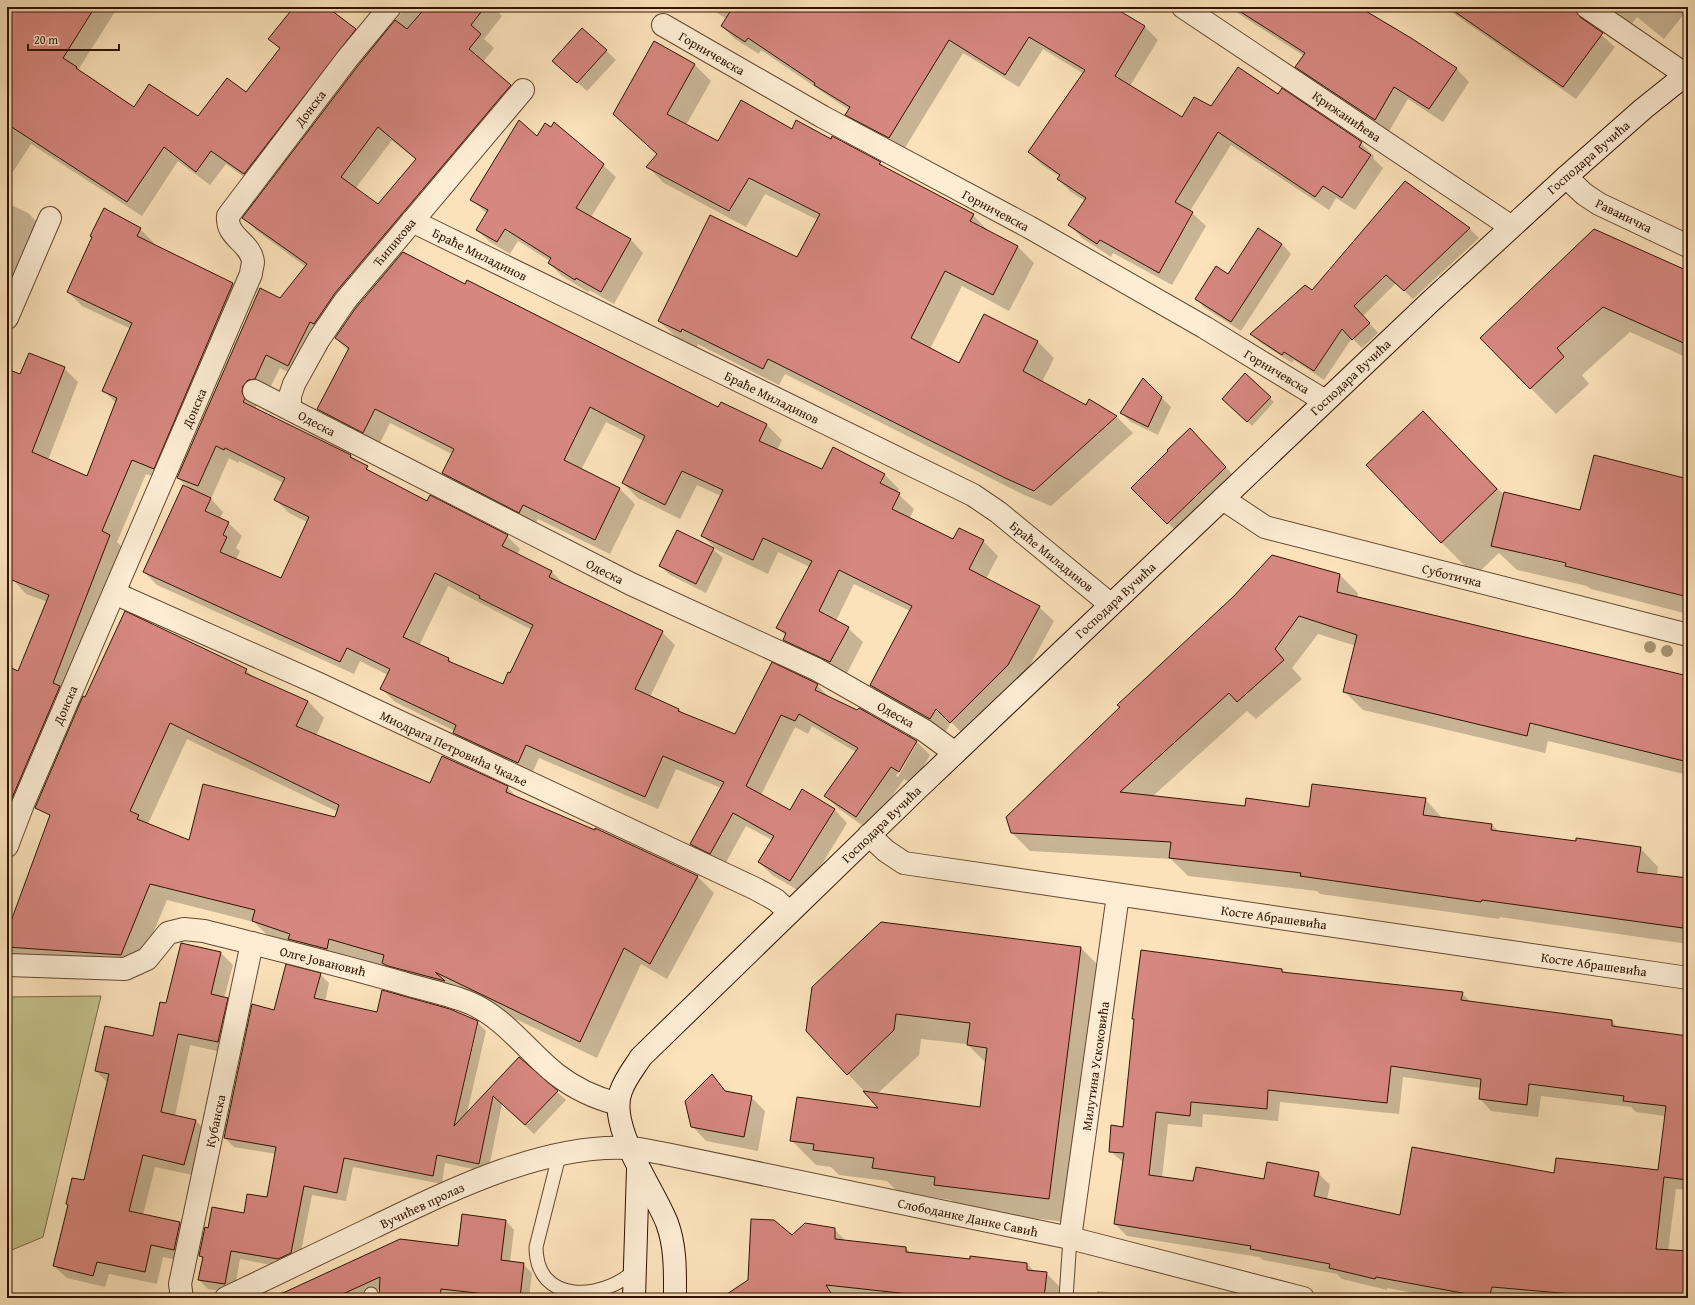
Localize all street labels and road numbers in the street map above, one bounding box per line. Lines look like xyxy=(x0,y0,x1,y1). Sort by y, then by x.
street label: Горничевска xyxy=(675,27,749,80)
street label: Донска xyxy=(290,85,331,131)
street label: Крижанићева xyxy=(1308,86,1386,147)
street label: Господара Вучића xyxy=(1543,116,1634,199)
street label: Горничевска xyxy=(959,185,1033,236)
street label: Раваничка xyxy=(1592,194,1656,238)
street label: Ћипикова xyxy=(368,213,421,271)
street label: Браће Миладинов xyxy=(429,223,530,286)
street label: Господара Вучића xyxy=(1306,334,1395,420)
street label: Горничевска xyxy=(1240,344,1314,399)
street label: Браће Миладинов xyxy=(721,366,822,429)
street label: Донска xyxy=(177,385,212,432)
street label: Одеска xyxy=(295,406,340,442)
street label: Браће Миладинов xyxy=(1006,516,1098,596)
street label: Одеска xyxy=(583,554,628,589)
street label: Господара Вучића xyxy=(1071,557,1160,643)
street label: Суботичка xyxy=(1420,559,1485,592)
street label: Донска xyxy=(48,682,83,729)
street label: Одеска xyxy=(874,696,918,733)
street label: Миодрага Петровића Чкаље xyxy=(377,706,531,791)
street label: Господара Вучића xyxy=(837,781,926,867)
street label: Косте Абрашевића xyxy=(1220,901,1329,934)
street label: Олге Јовановић xyxy=(278,942,369,982)
street label: Косте Абрашевића xyxy=(1540,948,1649,981)
street label: Милутина Ускоковића xyxy=(1077,999,1114,1132)
street label: Кубанска xyxy=(201,1092,231,1149)
street label: Вучићев пролаз xyxy=(377,1177,468,1233)
street label: Слободанке Данке Савић xyxy=(896,1193,1041,1242)

